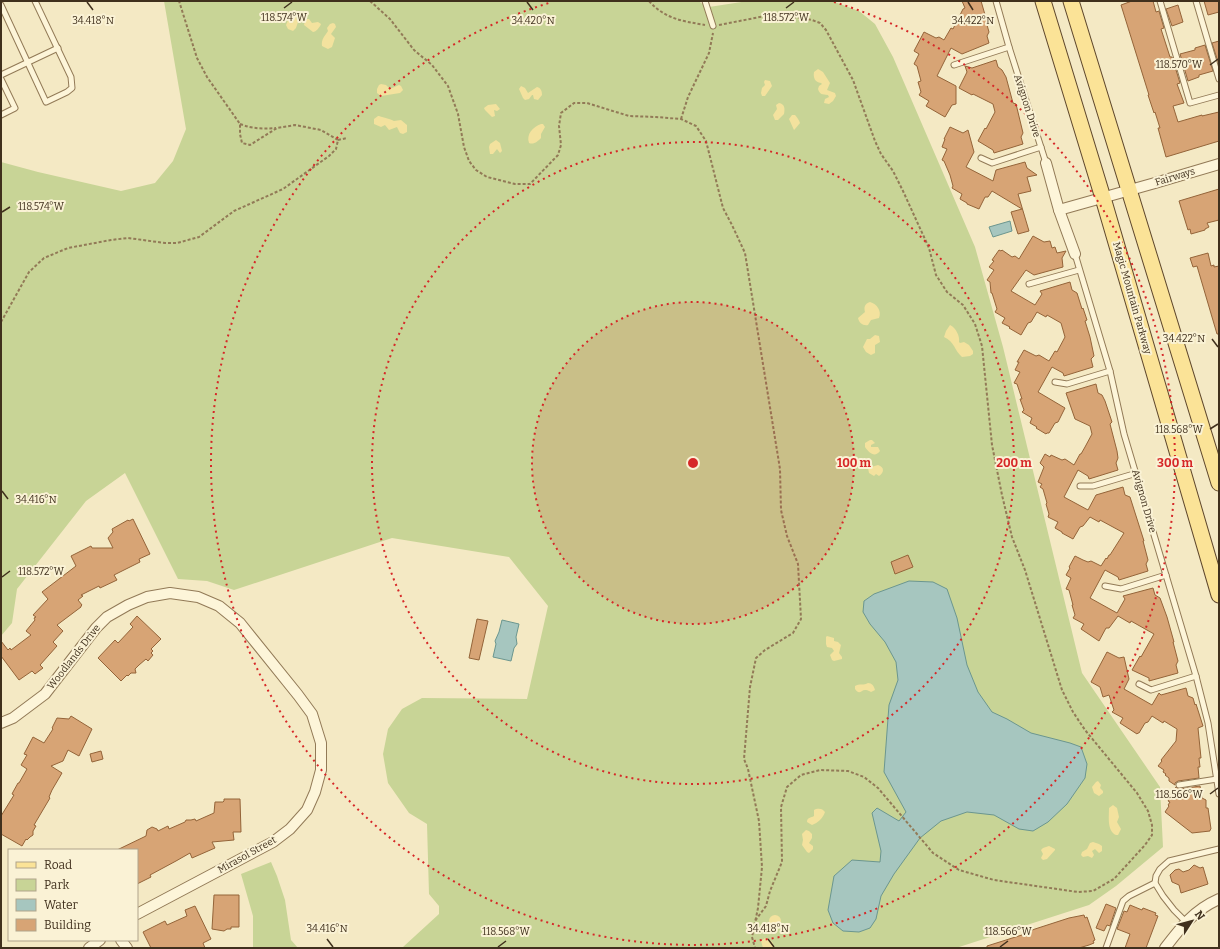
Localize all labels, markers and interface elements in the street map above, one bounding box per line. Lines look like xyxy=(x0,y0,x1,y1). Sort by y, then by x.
text: 118.574°W xyxy=(261,12,308,24)
text: 118.572°W xyxy=(763,12,810,24)
text: 34.418°N xyxy=(72,15,114,27)
text: 34.420°N xyxy=(511,15,555,27)
text: 34.422°N xyxy=(952,15,994,27)
text: 118.570°W xyxy=(1156,59,1203,71)
street label: Avignon Drive xyxy=(1011,73,1043,139)
street label: Fairways xyxy=(1154,165,1197,189)
text: 118.574°W xyxy=(18,201,65,213)
street label: Magic Mountain Parkway xyxy=(1110,240,1154,356)
text: 34.422°N xyxy=(1163,333,1205,345)
text: 118.568°W xyxy=(1155,424,1204,436)
centre of rings xyxy=(686,456,700,470)
text: 100 m xyxy=(837,456,872,470)
text: 200 m xyxy=(996,456,1032,470)
text: 300 m xyxy=(1157,456,1193,470)
street label: Avignon Drive xyxy=(1129,468,1159,534)
text: 34.416°N xyxy=(15,494,57,506)
text: 118.572°W xyxy=(18,566,65,578)
street label: Woodlands Drive xyxy=(45,622,103,692)
text: 118.566°W xyxy=(1155,789,1203,801)
street label: Mirasol Street xyxy=(216,834,279,876)
legend xyxy=(8,849,138,941)
text: Road xyxy=(44,858,72,872)
text: Park xyxy=(44,878,70,892)
text: Water xyxy=(44,898,79,912)
north arrow xyxy=(1172,901,1212,941)
text: N xyxy=(1192,908,1208,923)
text: Building xyxy=(44,918,91,932)
text: 34.416°N xyxy=(306,923,348,935)
text: 34.418°N xyxy=(747,923,789,935)
text: 118.568°W xyxy=(482,926,531,938)
text: 118.566°W xyxy=(984,926,1032,938)

